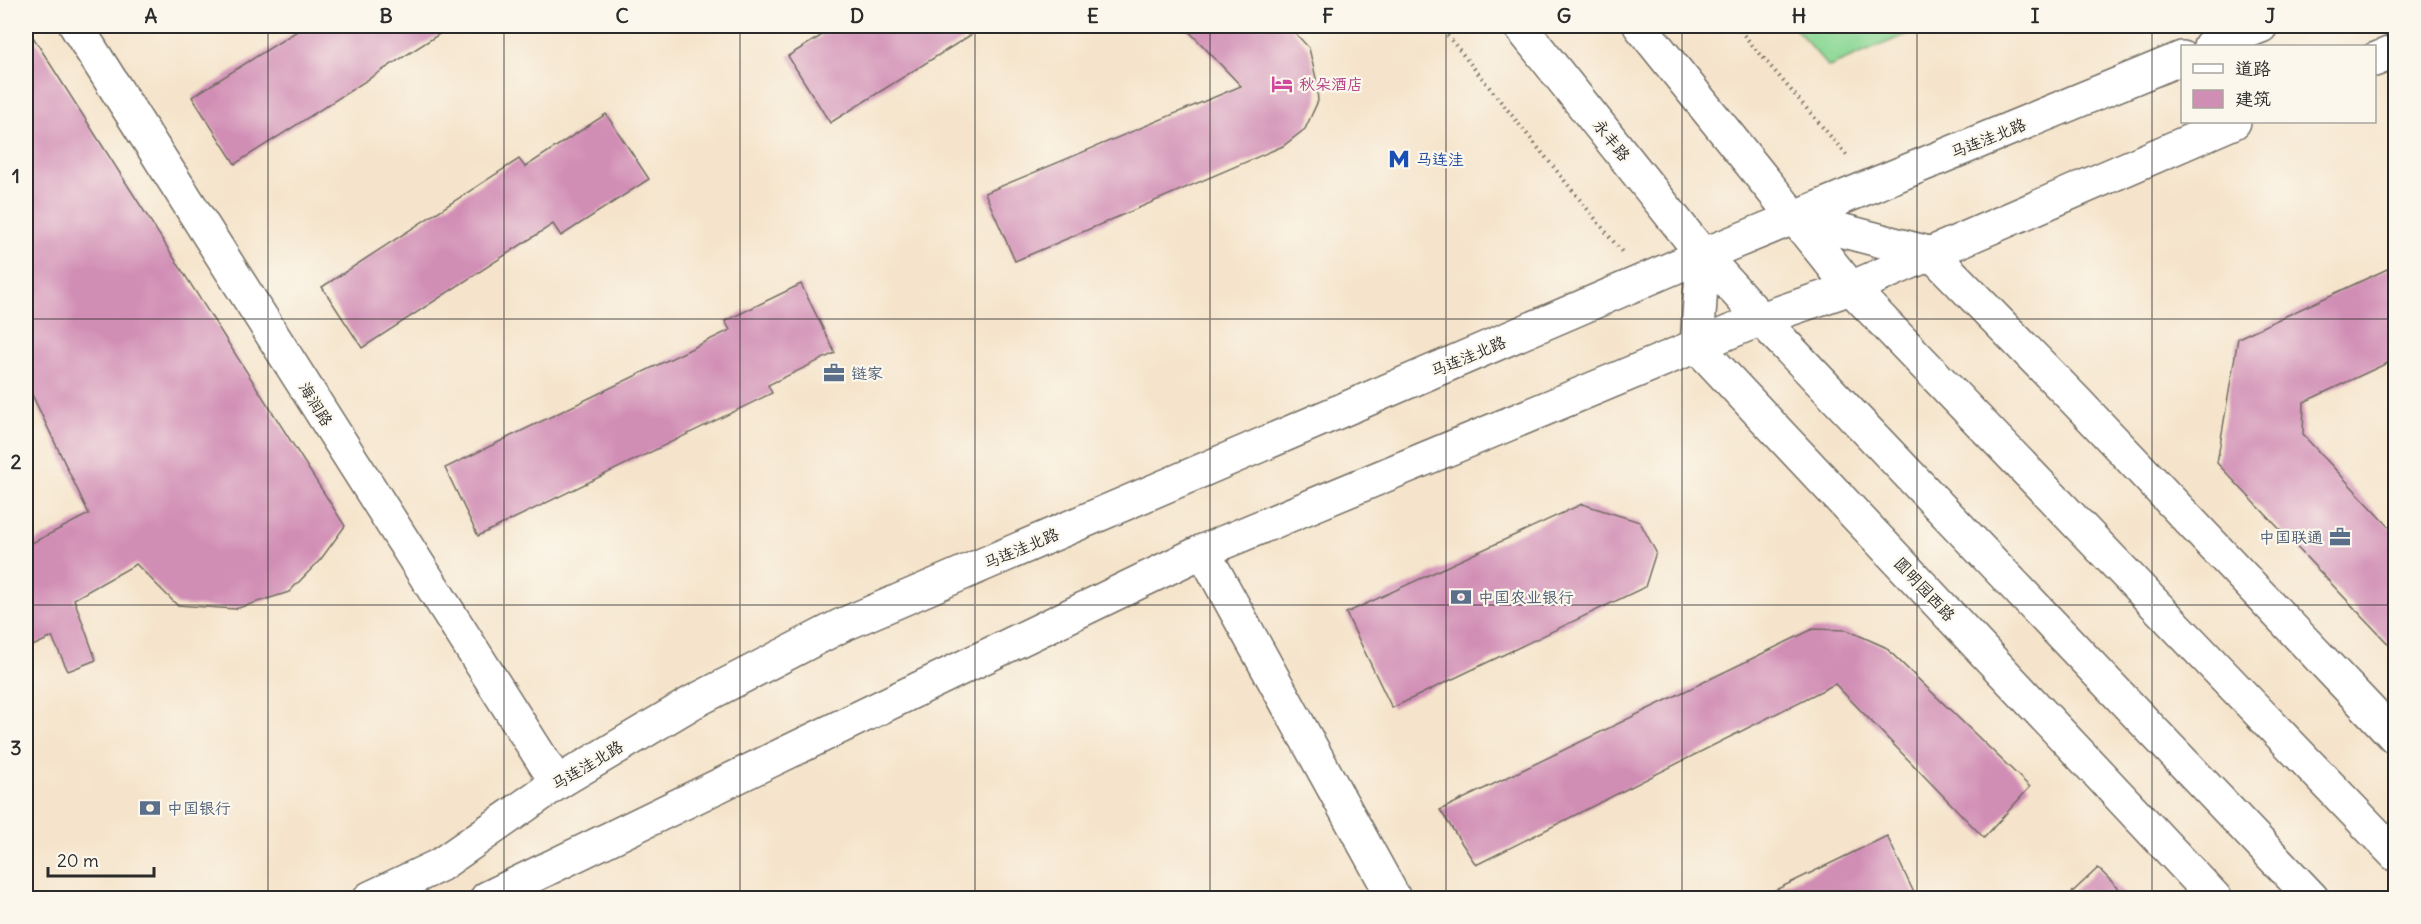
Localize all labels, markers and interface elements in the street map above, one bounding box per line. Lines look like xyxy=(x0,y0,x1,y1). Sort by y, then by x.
text: A xyxy=(145,3,158,28)
text: B xyxy=(379,3,393,28)
text: C xyxy=(615,3,629,28)
text: D xyxy=(850,3,864,28)
text: E xyxy=(1087,3,1099,28)
text: F xyxy=(1322,3,1334,28)
text: G xyxy=(1557,3,1571,28)
text: H xyxy=(1792,3,1806,28)
text: I xyxy=(2031,3,2040,28)
text: J xyxy=(2265,3,2276,28)
legend xyxy=(2181,45,2376,123)
text: 道路 xyxy=(2235,57,2271,80)
hotel icon: 秋朵酒店 xyxy=(1270,72,1294,96)
place label: 秋朵酒店 xyxy=(1299,74,1363,94)
text: 建筑 xyxy=(2235,87,2271,110)
street label: 马连洼北路 xyxy=(1947,114,2029,162)
street label: 永丰路 xyxy=(1589,115,1635,165)
metro station icon: 马连洼 xyxy=(1387,147,1411,171)
place label: 马连洼 xyxy=(1416,149,1464,169)
text: 1 xyxy=(12,163,20,188)
street label: 马连洼北路 xyxy=(1427,331,1509,381)
office icon: 链家 xyxy=(822,361,846,385)
place label: 链家 xyxy=(851,363,883,383)
street label: 海润路 xyxy=(295,378,337,430)
text: 2 xyxy=(11,449,22,474)
street label: 马连洼北路 xyxy=(980,523,1062,573)
office icon: 中国联通 xyxy=(2328,525,2352,549)
place label: 中国联通 xyxy=(2259,527,2323,547)
street label: 圆明园西路 xyxy=(1890,553,1960,625)
bank icon: 中国农业银行 xyxy=(1449,585,1473,609)
place label: 中国农业银行 xyxy=(1478,587,1574,607)
text: 3 xyxy=(10,735,22,760)
street label: 马连洼北路 xyxy=(548,736,626,794)
bank icon: 中国银行 xyxy=(138,796,162,820)
place label: 中国银行 xyxy=(167,798,231,818)
scale bar xyxy=(48,840,154,878)
text: 20 m xyxy=(57,849,99,872)

